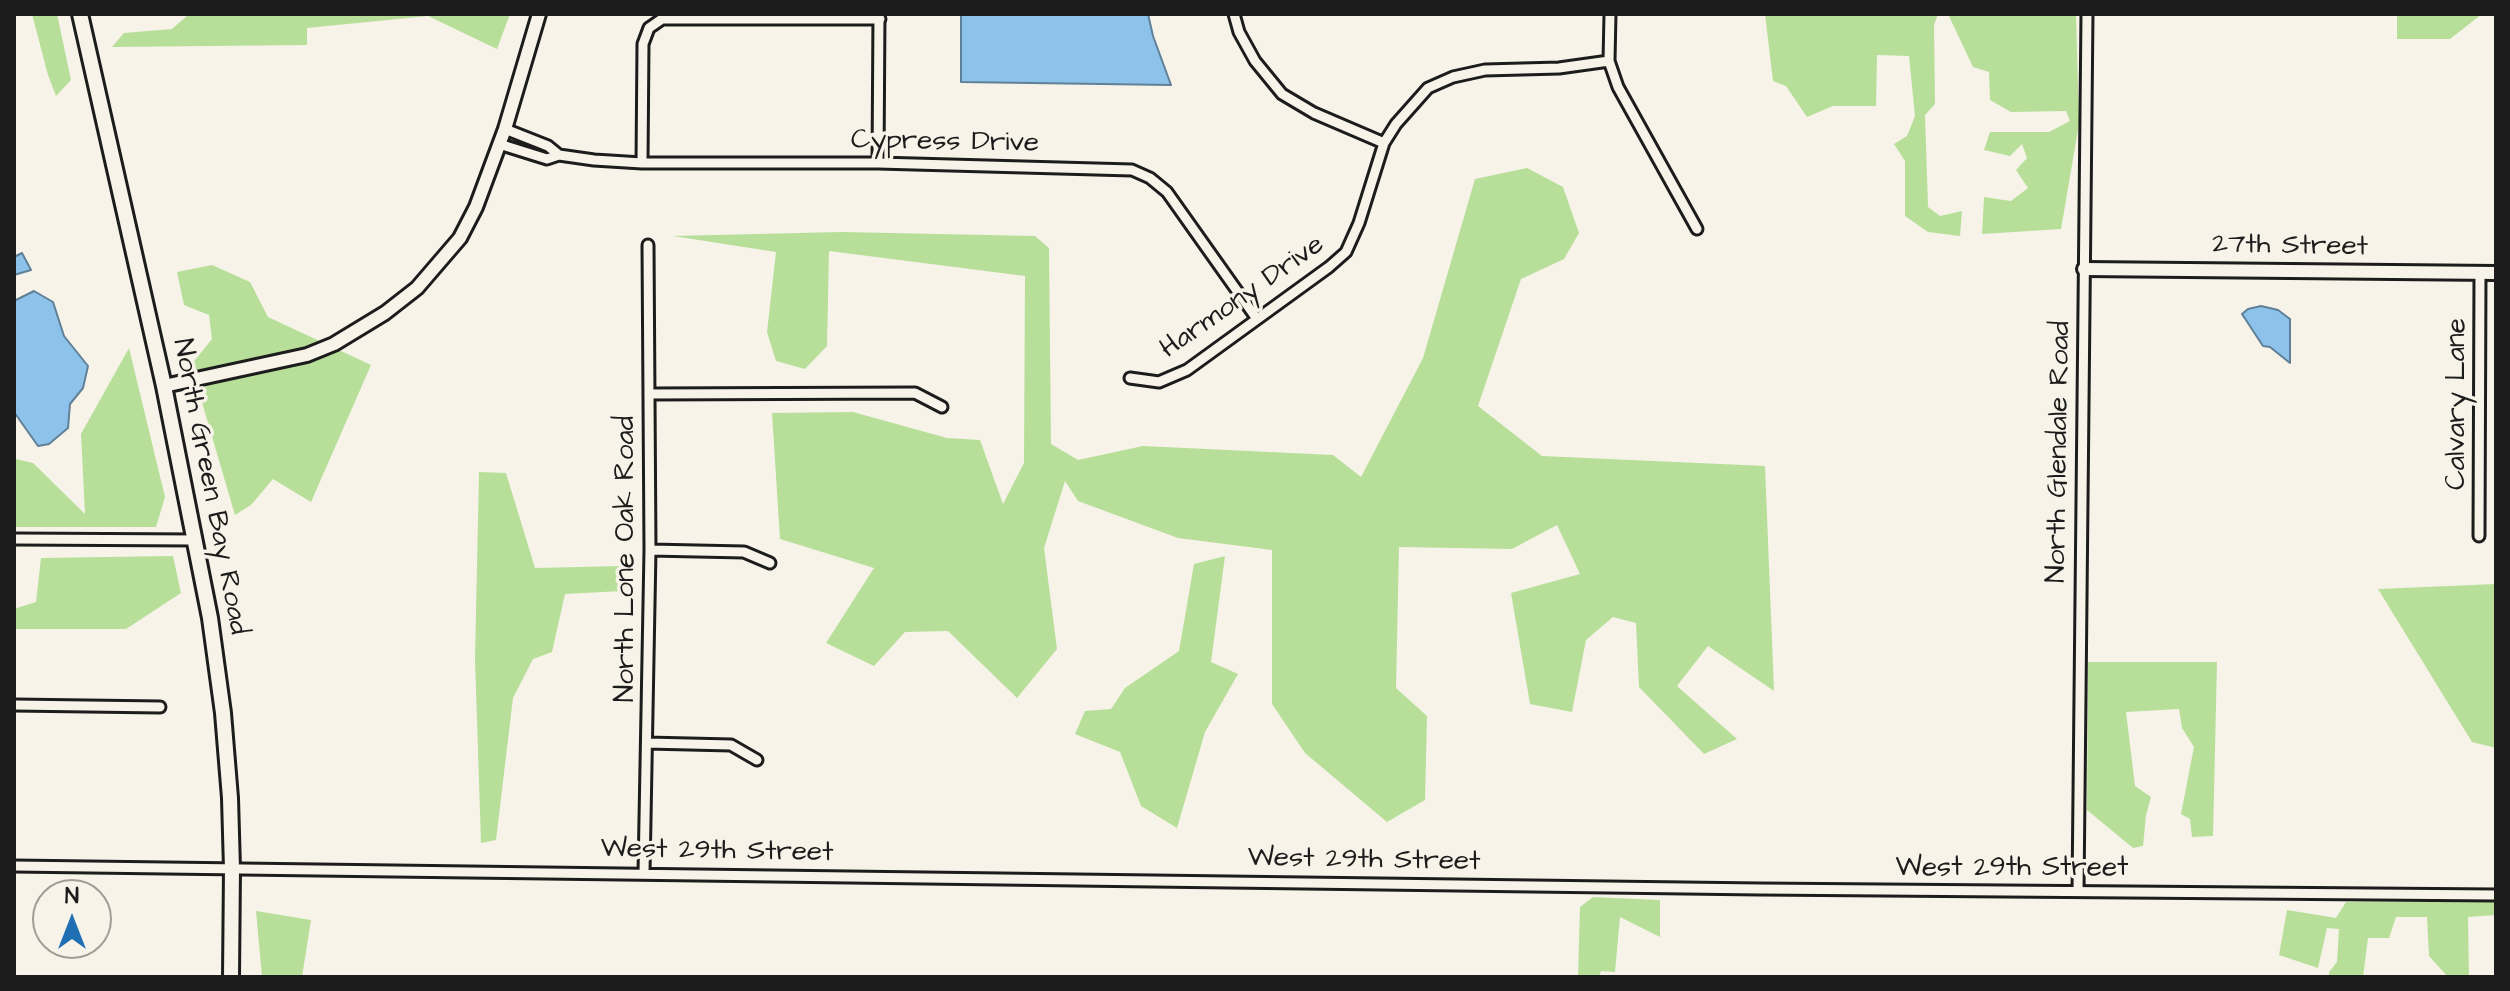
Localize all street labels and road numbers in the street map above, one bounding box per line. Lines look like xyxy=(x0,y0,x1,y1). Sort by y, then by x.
street label: Cypress Drive xyxy=(851,125,1039,161)
street label: Harmony Drive xyxy=(1155,229,1331,367)
street label: 27th Street xyxy=(2212,229,2368,265)
street label: Calvary Lane xyxy=(2441,318,2475,490)
street label: North Glendale Road xyxy=(2041,321,2079,583)
street label: North Green Bay Road xyxy=(164,336,254,638)
street label: North Lone Oak Road xyxy=(610,416,644,702)
street label: West 29th Street xyxy=(600,833,834,871)
street label: West 29th Street xyxy=(1247,842,1481,880)
street label: West 29th Street xyxy=(1896,852,2128,886)

